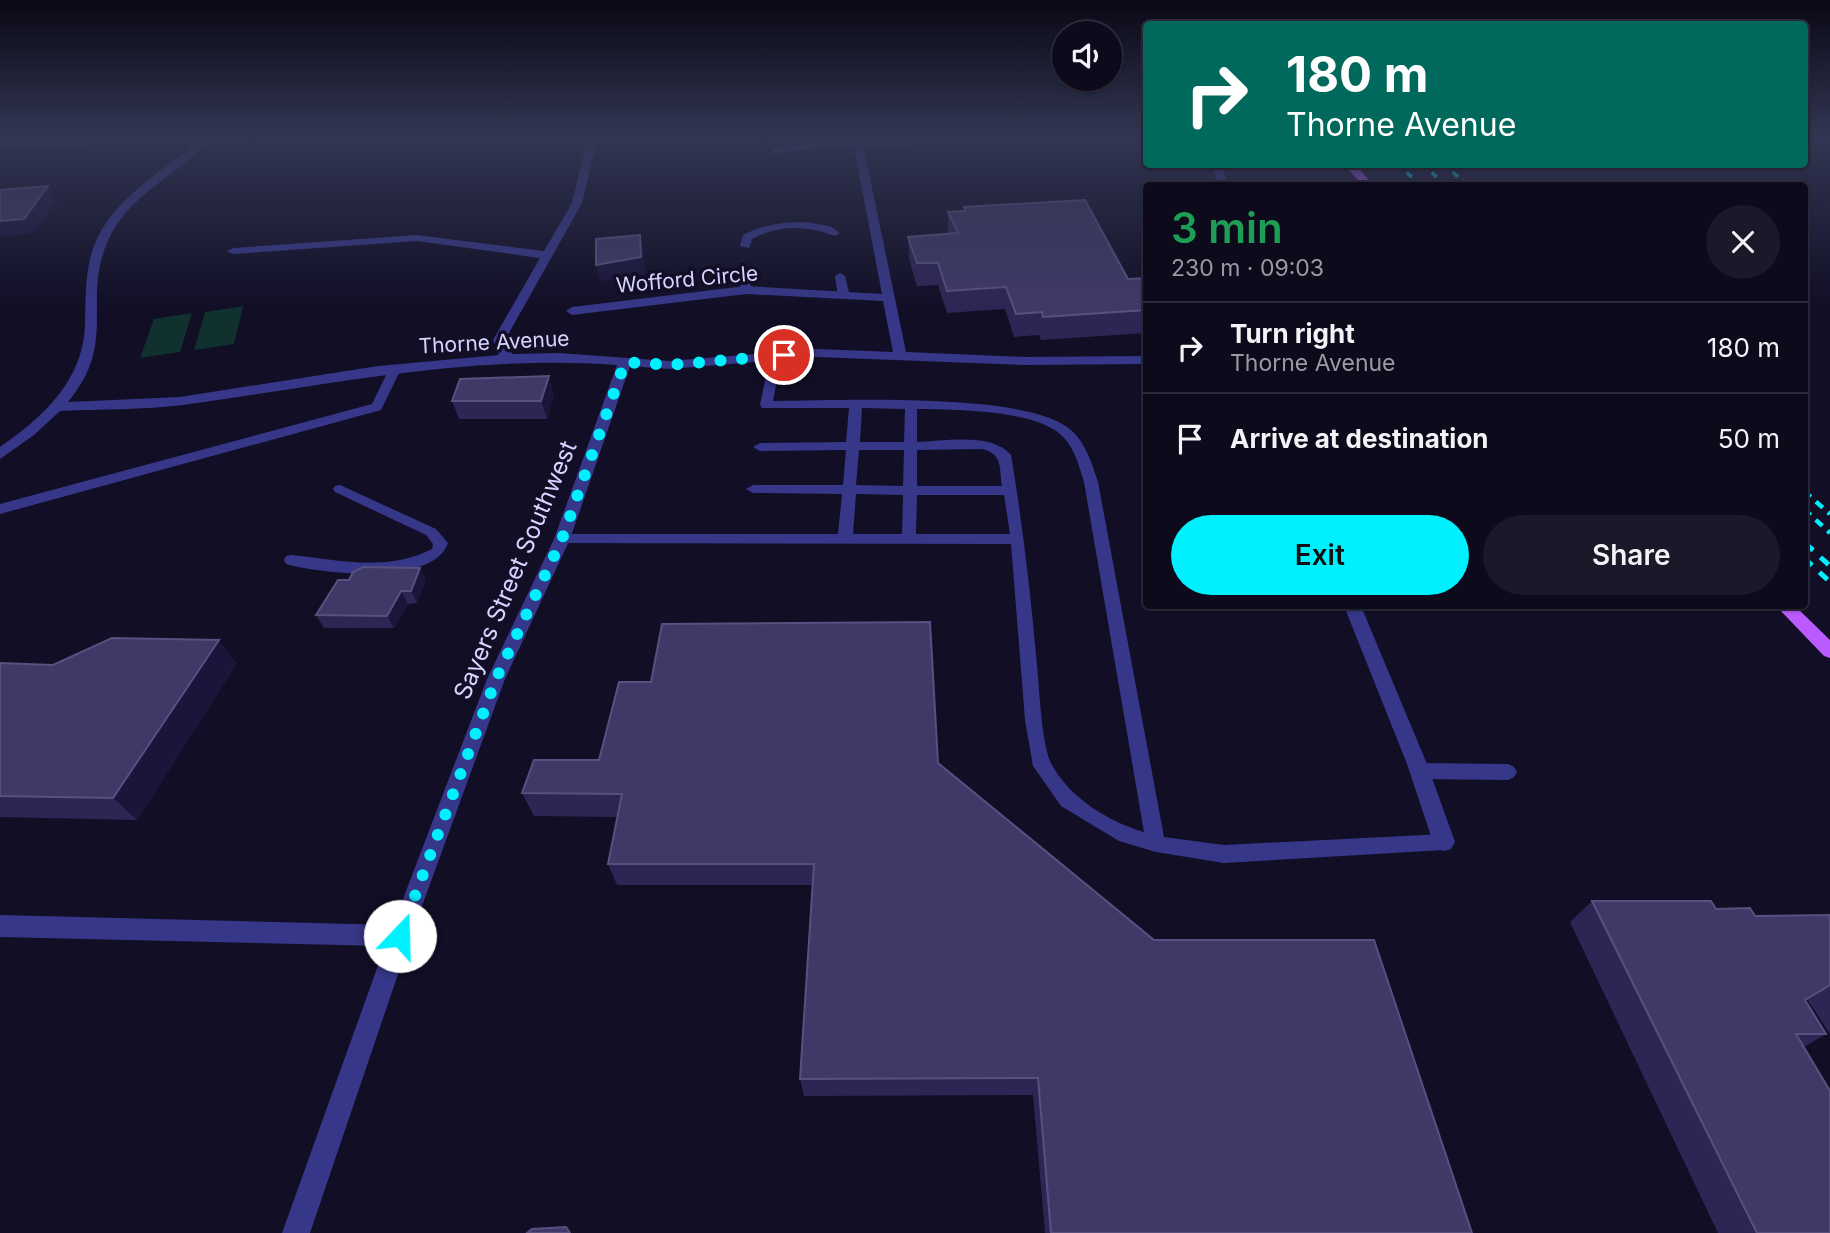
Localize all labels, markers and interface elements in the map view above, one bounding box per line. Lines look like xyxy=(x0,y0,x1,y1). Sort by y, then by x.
map controls xyxy=(1052,21,1122,91)
button: sound xyxy=(1052,21,1122,91)
text: 180 m xyxy=(1286,45,1428,104)
icon: right xyxy=(1171,49,1262,140)
text: Thorne Avenue xyxy=(1286,105,1516,144)
text: 3 min xyxy=(1171,202,1283,253)
button: close xyxy=(1706,205,1780,279)
text: 230 m · 09:03 xyxy=(1171,254,1324,282)
street label: Wofford Circle xyxy=(615,260,759,298)
text: Turn right xyxy=(1230,318,1355,349)
pin xyxy=(754,325,814,385)
street label: Thorne Avenue xyxy=(418,326,570,358)
icon: right xyxy=(1171,329,1209,367)
text: 180 m xyxy=(1707,332,1780,363)
icon: arrive xyxy=(765,336,803,374)
text: Thorne Avenue xyxy=(1230,349,1396,377)
icon: arrive xyxy=(1171,420,1209,458)
text: Arrive at destination xyxy=(1230,423,1489,454)
text: 50 m xyxy=(1718,423,1780,454)
street label: Sayers Street Southwest xyxy=(447,436,583,704)
button: Exit xyxy=(1171,515,1469,595)
button: Share xyxy=(1483,515,1780,595)
position arrow xyxy=(363,899,437,973)

